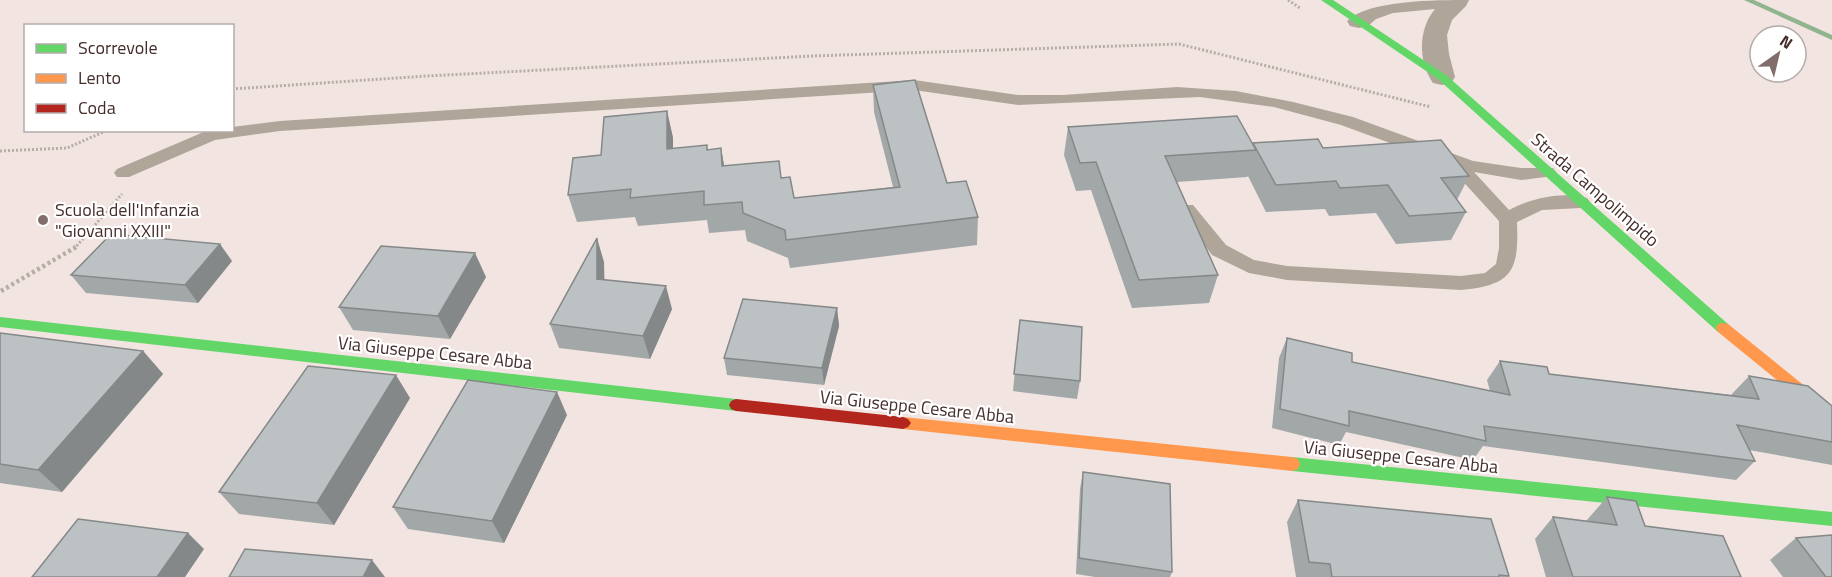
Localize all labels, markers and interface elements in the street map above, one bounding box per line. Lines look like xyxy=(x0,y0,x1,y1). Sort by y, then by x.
legend xyxy=(24,24,234,132)
north arrow xyxy=(1748,24,1808,84)
text: N xyxy=(1775,29,1798,55)
text: Scorrevole xyxy=(78,34,157,61)
text: Lento xyxy=(78,64,121,91)
text: Coda xyxy=(78,94,116,121)
street label: Strada Campolimpido xyxy=(1525,126,1665,253)
place label: Scuola dell'Infanzia "Giovanni XXIII" xyxy=(55,196,199,244)
marker: Scuola dell'Infanzia "Giovanni XXIII" xyxy=(36,213,50,227)
street label: Via Giuseppe Cesare Abba xyxy=(337,329,534,376)
street label: Via Giuseppe Cesare Abba xyxy=(819,383,1016,430)
street label: Via Giuseppe Cesare Abba xyxy=(1303,433,1500,480)

